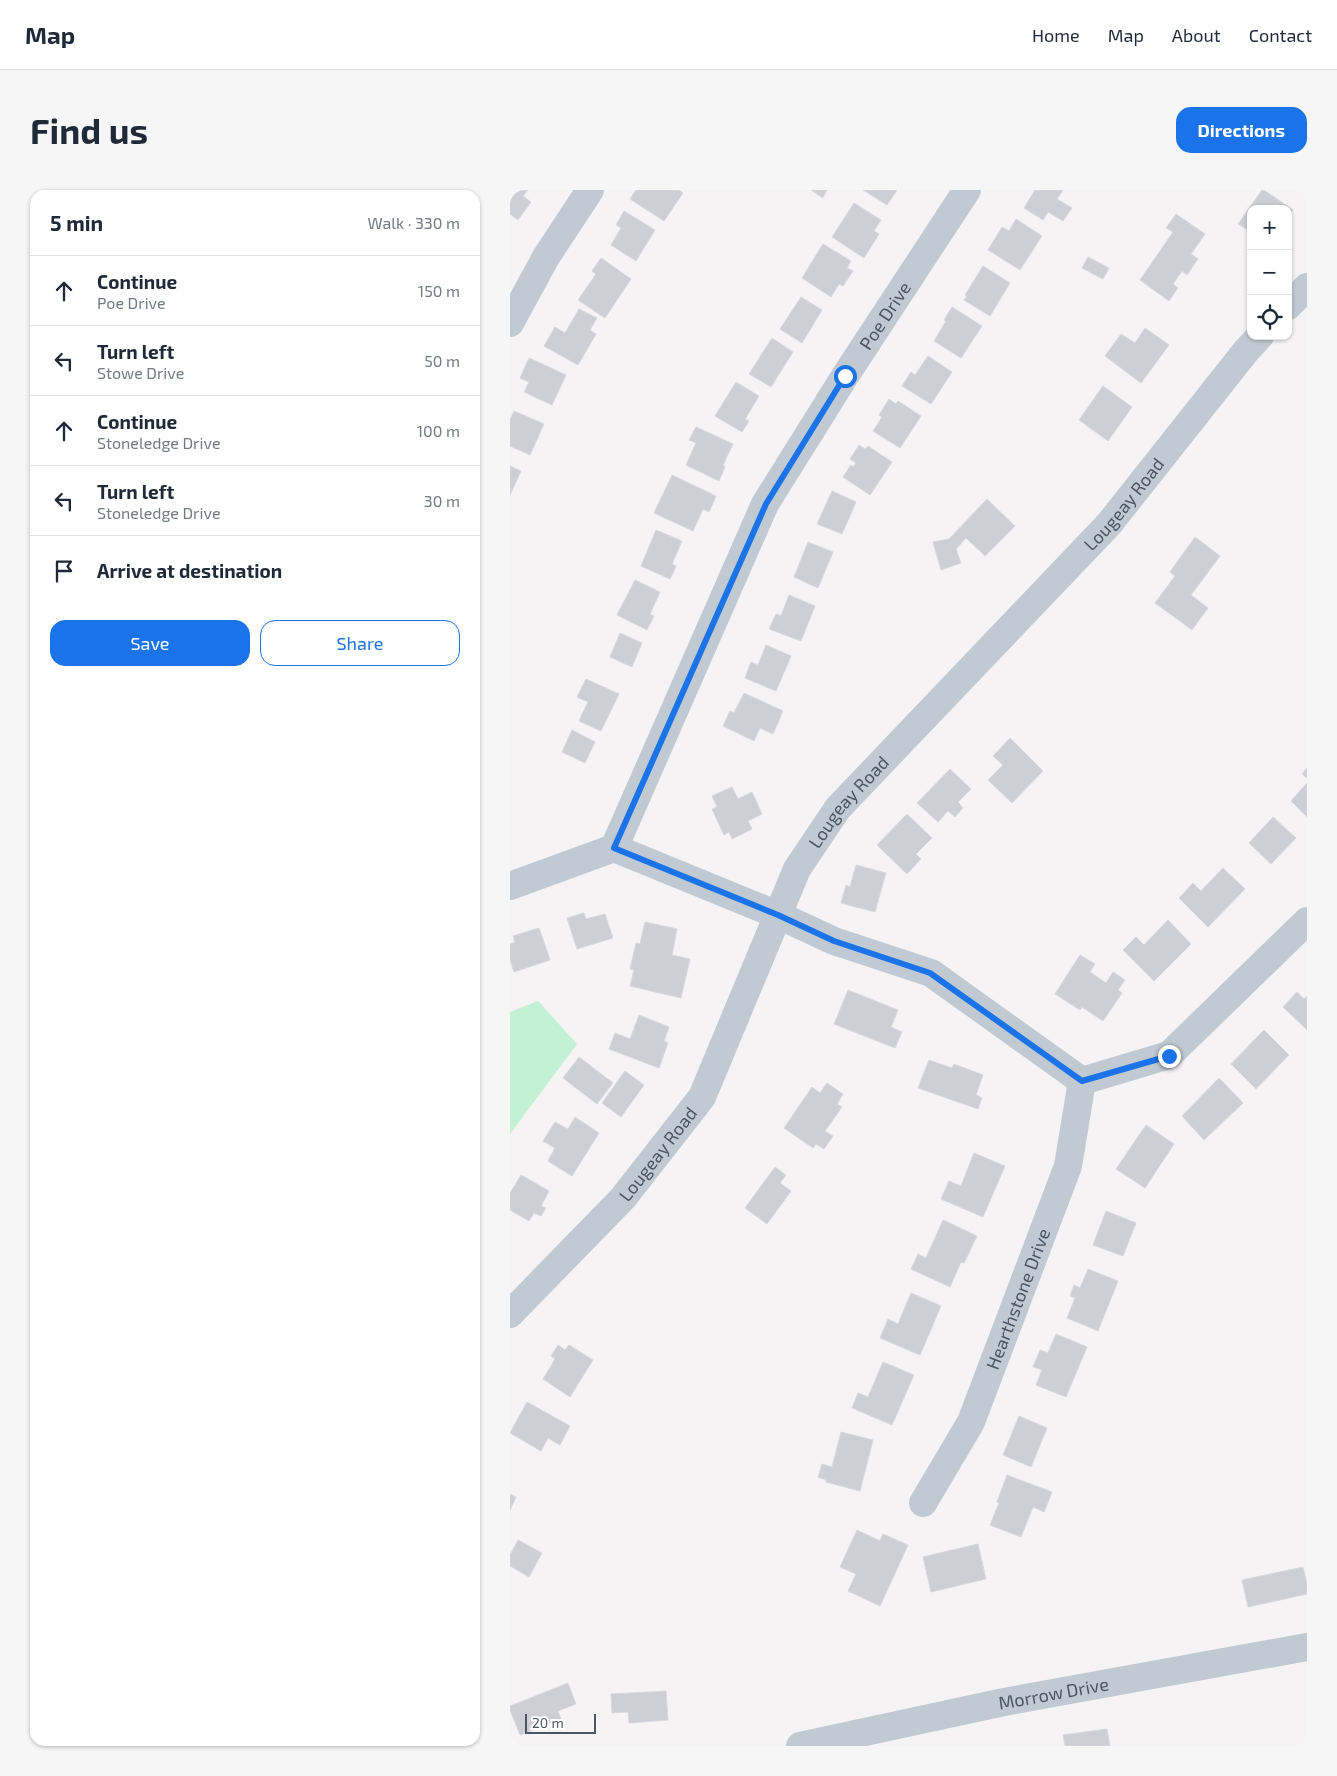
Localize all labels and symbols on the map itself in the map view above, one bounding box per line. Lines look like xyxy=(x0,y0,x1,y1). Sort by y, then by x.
street label: Poe Drive xyxy=(854,277,915,354)
route start xyxy=(834,365,857,388)
street label: Lougeay Road xyxy=(1079,453,1168,555)
street label: Lougeay Road xyxy=(803,751,893,852)
route end xyxy=(1158,1045,1181,1068)
street label: Lougeay Road xyxy=(614,1102,701,1205)
street label: Hearthstone Drive xyxy=(981,1225,1054,1372)
street label: Morrow Drive xyxy=(997,1672,1110,1714)
scale bar xyxy=(525,1711,596,1734)

